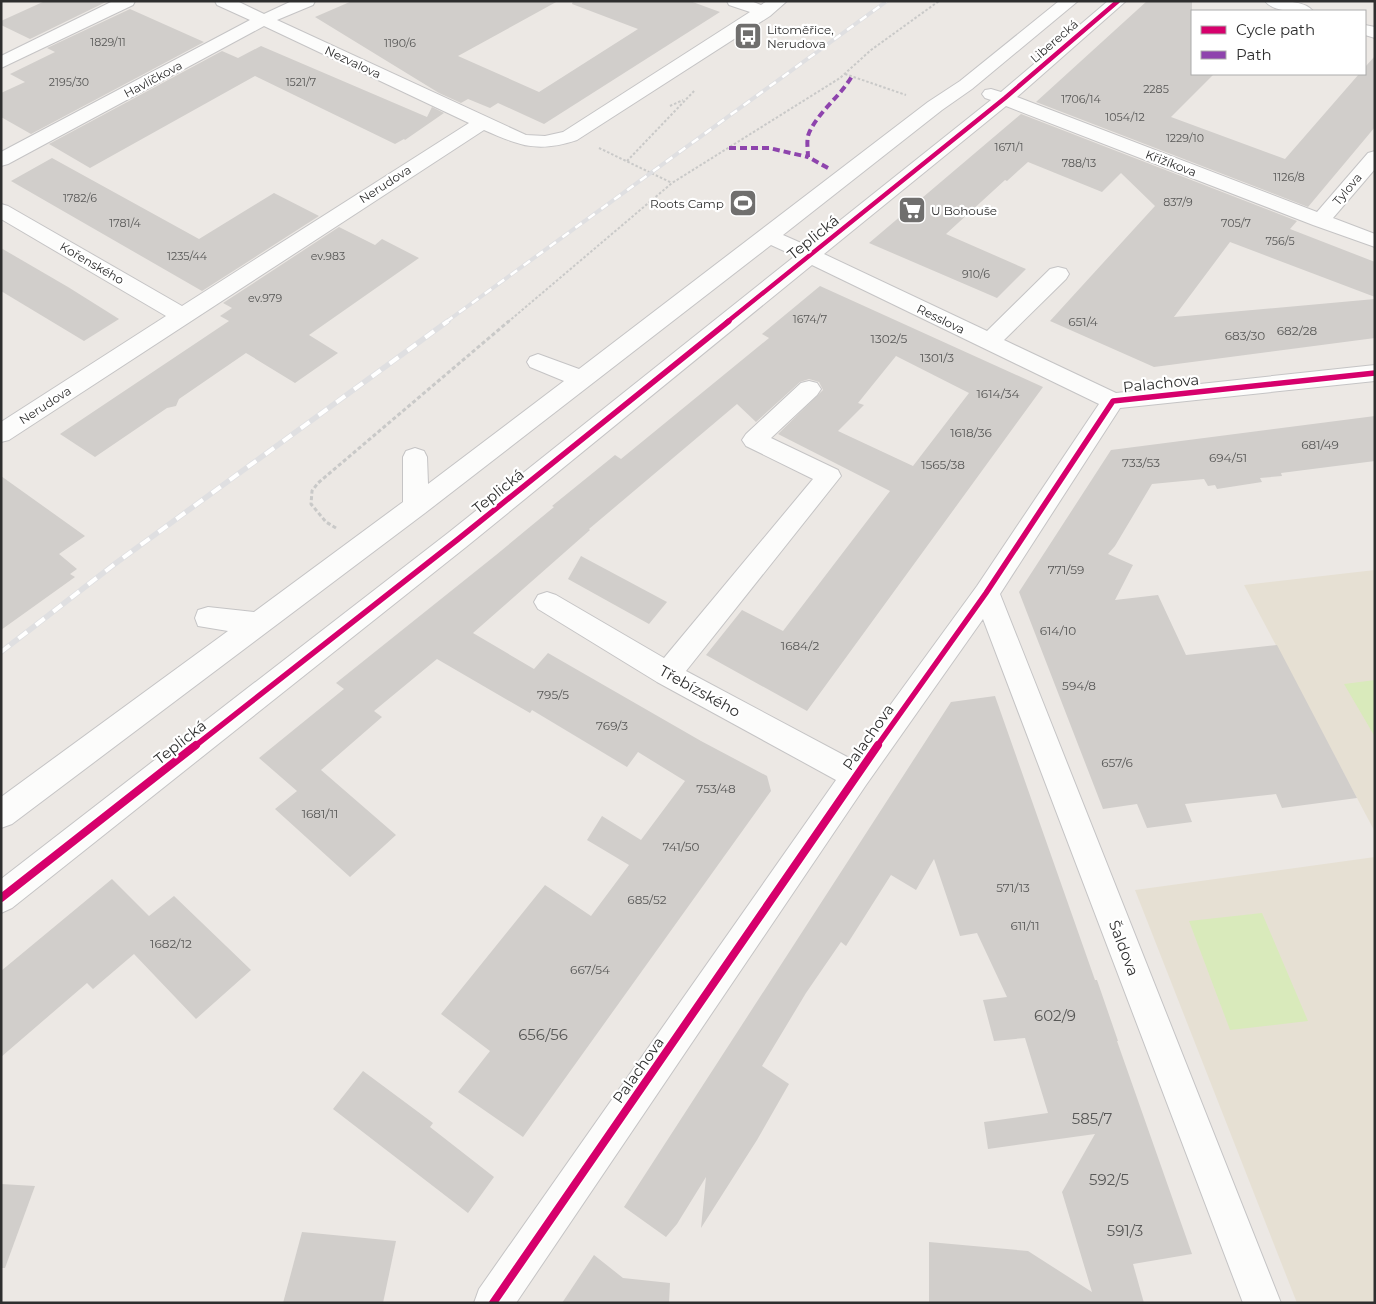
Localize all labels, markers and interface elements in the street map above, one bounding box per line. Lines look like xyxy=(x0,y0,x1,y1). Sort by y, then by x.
legend xyxy=(1191,10,1366,75)
street label: Liberecká xyxy=(1027,16,1081,66)
text: Cycle path xyxy=(1236,20,1315,39)
bus stop icon: Litoměřice, Nerudova xyxy=(733,21,763,51)
place label: Litoměřice, Nerudova xyxy=(767,22,834,51)
house number: 1829/11 xyxy=(90,35,126,49)
house number: 1190/6 xyxy=(384,36,416,50)
street label: Nezvalova xyxy=(323,42,383,82)
text: Path xyxy=(1236,45,1272,64)
street label: Havlíčkova xyxy=(121,57,185,101)
house number: 2195/30 xyxy=(49,75,89,89)
house number: 1521/7 xyxy=(286,75,316,89)
house number: 2285 xyxy=(1143,82,1169,96)
house number: 1706/14 xyxy=(1061,92,1102,106)
house number: 1054/12 xyxy=(1105,110,1145,124)
house number: 1229/10 xyxy=(1166,131,1204,145)
house number: 1671/1 xyxy=(994,140,1024,154)
street label: Křižíkova xyxy=(1143,146,1199,180)
house number: 788/13 xyxy=(1062,156,1096,170)
street label: Nerudova xyxy=(356,162,414,206)
house number: 1126/8 xyxy=(1273,170,1305,184)
street label: Tylova xyxy=(1329,170,1365,208)
sports icon: Roots Camp xyxy=(728,188,758,218)
house number: 1782/6 xyxy=(63,191,97,205)
supermarket icon: U Bohouše xyxy=(897,195,927,225)
house number: 837/9 xyxy=(1163,195,1193,209)
place label: Roots Camp xyxy=(650,196,724,211)
place label: U Bohouše xyxy=(931,203,997,218)
street label: Teplická xyxy=(783,210,843,264)
house number: 1781/4 xyxy=(109,216,141,230)
house number: 705/7 xyxy=(1221,216,1251,230)
house number: 756/5 xyxy=(1265,234,1295,248)
street label: Kořenského xyxy=(57,239,127,287)
house number: 1235/44 xyxy=(167,249,208,263)
house number: ev.983 xyxy=(311,249,345,263)
house number: 910/6 xyxy=(962,267,990,281)
house number: ev.979 xyxy=(248,291,282,305)
street label: Resslova xyxy=(915,301,967,337)
house number: 1674/7 xyxy=(793,312,827,326)
house number: 651/4 xyxy=(1068,314,1098,329)
house number: 682/28 xyxy=(1277,323,1318,338)
house number: 683/30 xyxy=(1225,328,1265,343)
house number: 1302/5 xyxy=(871,331,908,346)
house number: 1301/3 xyxy=(920,350,954,365)
street label: Palachova xyxy=(1122,370,1200,396)
street label: Nerudova xyxy=(16,383,74,427)
house number: 1614/34 xyxy=(977,386,1020,401)
house number: 1618/36 xyxy=(950,425,992,440)
house number: 681/49 xyxy=(1301,437,1339,452)
house number: 694/51 xyxy=(1209,450,1247,465)
house number: 733/53 xyxy=(1122,455,1160,470)
house number: 1565/38 xyxy=(921,457,965,472)
street label: Teplická xyxy=(468,464,528,518)
house number: 771/59 xyxy=(1048,562,1084,577)
house number: 614/10 xyxy=(1040,623,1076,638)
house number: 1684/2 xyxy=(781,638,819,653)
street label: Třebízského xyxy=(656,661,744,721)
house number: 594/8 xyxy=(1062,678,1096,693)
house number: 795/5 xyxy=(537,687,569,702)
street label: Palachova xyxy=(838,700,898,774)
street label: Teplická xyxy=(150,716,210,768)
house number: 769/3 xyxy=(596,718,628,733)
house number: 657/6 xyxy=(1101,755,1133,770)
house number: 753/48 xyxy=(696,781,736,796)
house number: 1681/11 xyxy=(302,806,338,821)
house number: 741/50 xyxy=(662,839,700,854)
house number: 571/13 xyxy=(996,880,1030,895)
house number: 685/52 xyxy=(627,892,667,907)
street label: Šaldova xyxy=(1105,917,1143,979)
house number: 611/11 xyxy=(1010,918,1040,933)
house number: 1682/12 xyxy=(150,936,192,951)
house number: 667/54 xyxy=(570,962,610,977)
house number: 602/9 xyxy=(1034,1006,1076,1025)
house number: 656/56 xyxy=(518,1025,568,1044)
street label: Palachova xyxy=(608,1033,668,1107)
house number: 585/7 xyxy=(1072,1109,1112,1128)
house number: 592/5 xyxy=(1089,1170,1129,1189)
house number: 591/3 xyxy=(1107,1221,1143,1240)

